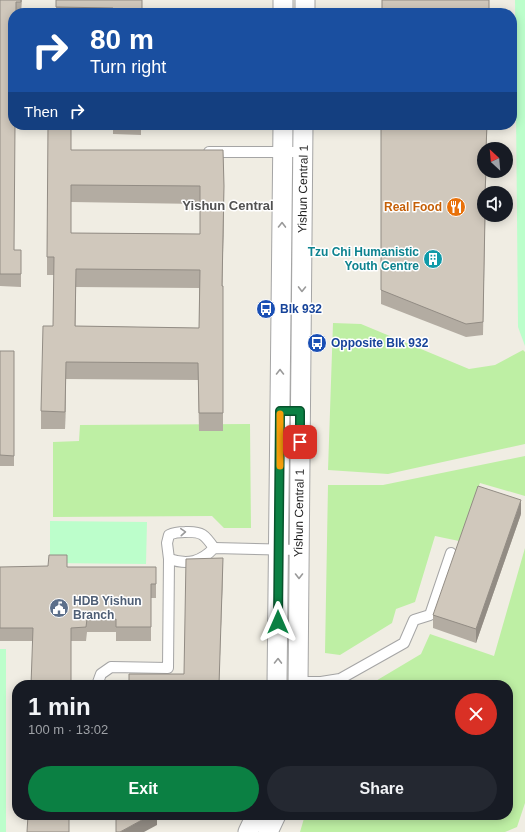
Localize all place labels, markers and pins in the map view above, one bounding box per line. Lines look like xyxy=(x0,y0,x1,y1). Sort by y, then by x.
restaurant icon: Real Food xyxy=(445,196,467,218)
place label: Real Food xyxy=(384,200,442,214)
place label: Tzu Chi Humanistic Youth Centre xyxy=(308,245,419,273)
building icon: Tzu Chi Humanistic Youth Centre xyxy=(422,248,444,270)
bus stop icon: Blk 932 xyxy=(255,298,277,320)
place label: Blk 932 xyxy=(280,302,322,316)
bus stop icon: Opposite Blk 932 xyxy=(306,332,328,354)
place label: Opposite Blk 932 xyxy=(331,336,429,350)
pin xyxy=(283,425,317,459)
place label: HDB Yishun Branch xyxy=(73,594,142,622)
public building icon: HDB Yishun Branch xyxy=(48,597,70,619)

